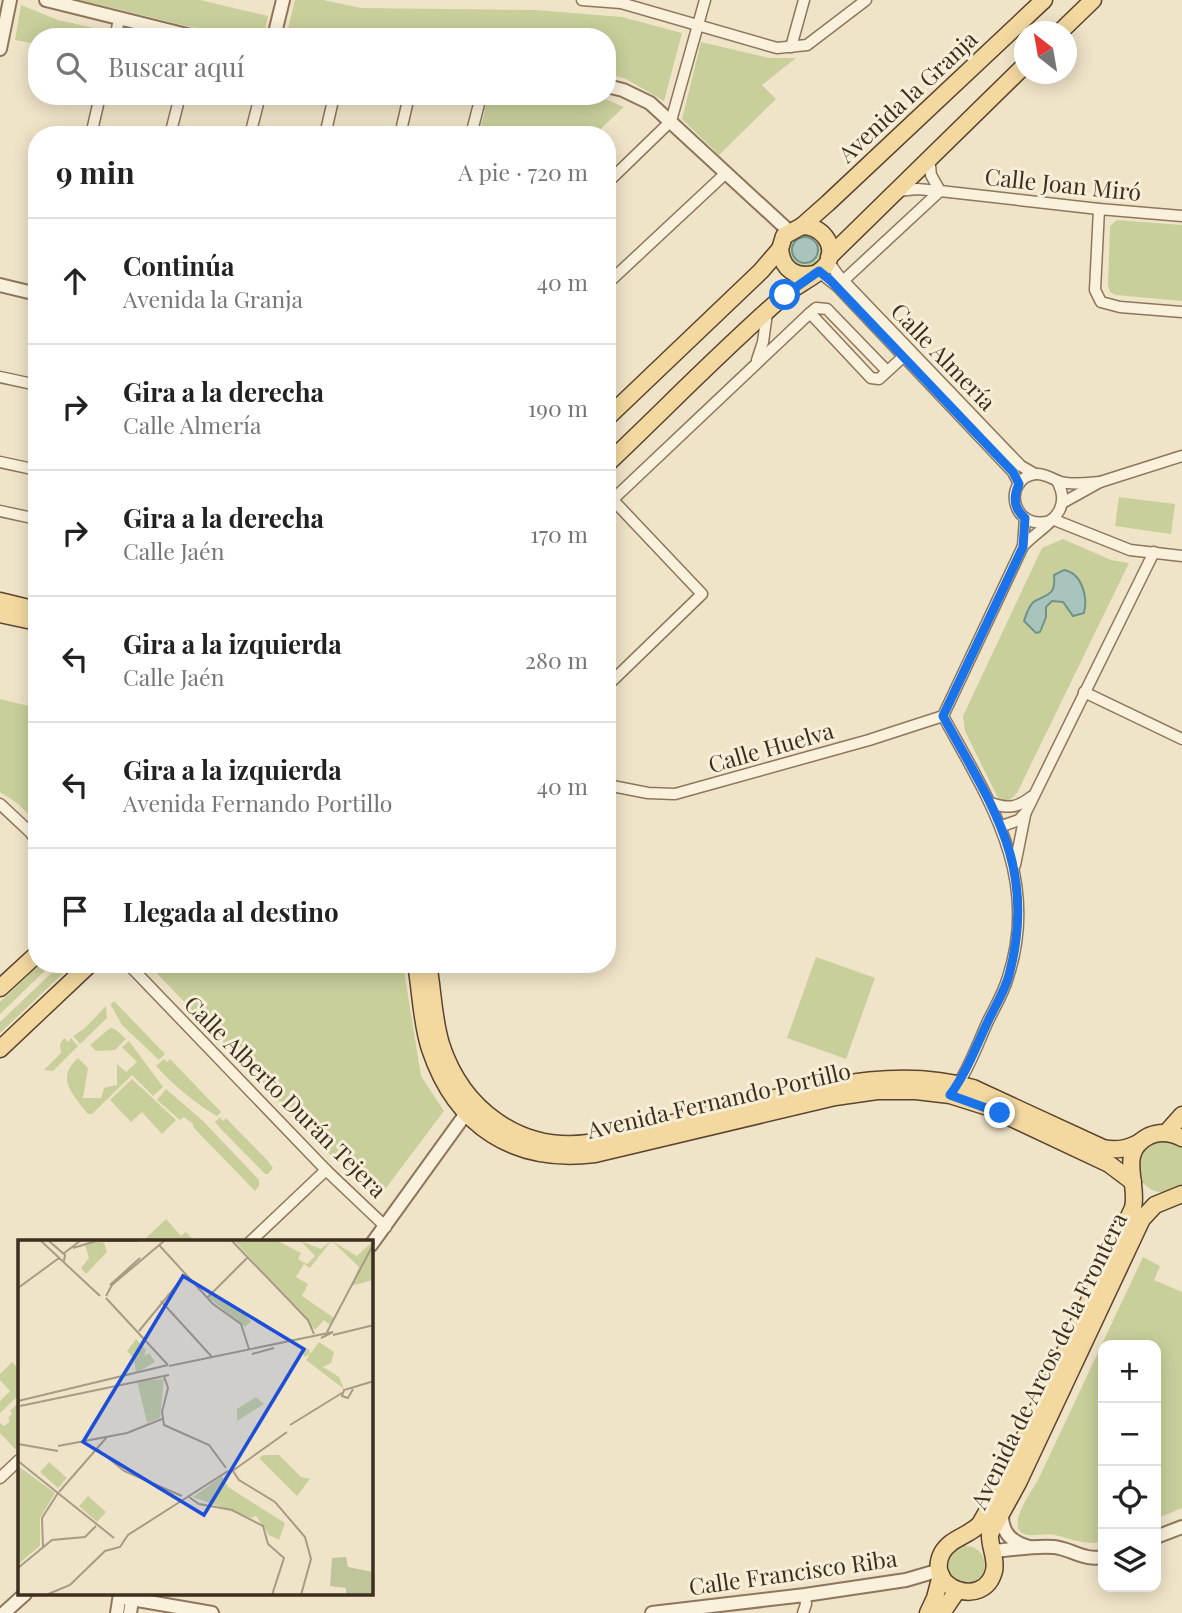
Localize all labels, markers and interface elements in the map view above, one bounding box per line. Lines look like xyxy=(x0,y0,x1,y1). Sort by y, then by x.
north arrow xyxy=(1014,21,1077,84)
street label: Avenida la Granja xyxy=(830,23,984,169)
search box xyxy=(28,28,616,105)
icon: search xyxy=(52,48,90,86)
text: Buscar aquí xyxy=(108,49,244,84)
text: 9 min xyxy=(56,152,135,192)
text: A pie · 720 m xyxy=(458,156,588,187)
street label: Calle Joan Miró xyxy=(983,160,1143,207)
text: Continúa xyxy=(123,248,235,283)
icon: ahead xyxy=(56,262,94,300)
text: 40 m xyxy=(537,266,588,297)
route start xyxy=(769,279,800,310)
text: Avenida la Granja xyxy=(123,283,303,314)
street label: Calle Almería xyxy=(885,295,1004,417)
text: Gira a la derecha xyxy=(123,374,324,409)
icon: right xyxy=(56,388,94,426)
text: 190 m xyxy=(528,392,588,423)
text: Calle Almería xyxy=(123,409,261,440)
text: Gira a la derecha xyxy=(123,500,324,535)
icon: right xyxy=(56,514,94,552)
text: 170 m xyxy=(530,518,588,549)
text: Calle Jaén xyxy=(123,535,224,566)
text: Gira a la izquierda xyxy=(123,626,342,661)
icon: left xyxy=(56,640,94,678)
text: 280 m xyxy=(525,644,588,675)
text: Calle Jaén xyxy=(123,661,224,692)
street label: Calle Huelva xyxy=(704,714,837,779)
text: Gira a la izquierda xyxy=(123,752,342,787)
icon: left xyxy=(56,766,94,804)
text: 40 m xyxy=(537,770,588,801)
text: Avenida Fernando Portillo xyxy=(123,787,392,818)
icon: arrive xyxy=(56,892,94,930)
text: Llegada al destino xyxy=(123,894,339,929)
street label: Calle Alberto Durán Tejera xyxy=(178,988,394,1204)
street label: Avenida Fernando Portillo xyxy=(583,1054,853,1145)
route end xyxy=(984,1097,1015,1128)
street label: Avenida de Arcos de la Frontera xyxy=(962,1207,1133,1515)
inset map xyxy=(18,1240,373,1596)
map controls xyxy=(1098,1340,1161,1592)
button: + xyxy=(1098,1340,1161,1403)
button: − xyxy=(1098,1403,1161,1466)
button: locate xyxy=(1098,1466,1161,1529)
button: layers xyxy=(1098,1529,1161,1592)
street label: Calle Francisco Riba xyxy=(687,1541,899,1601)

